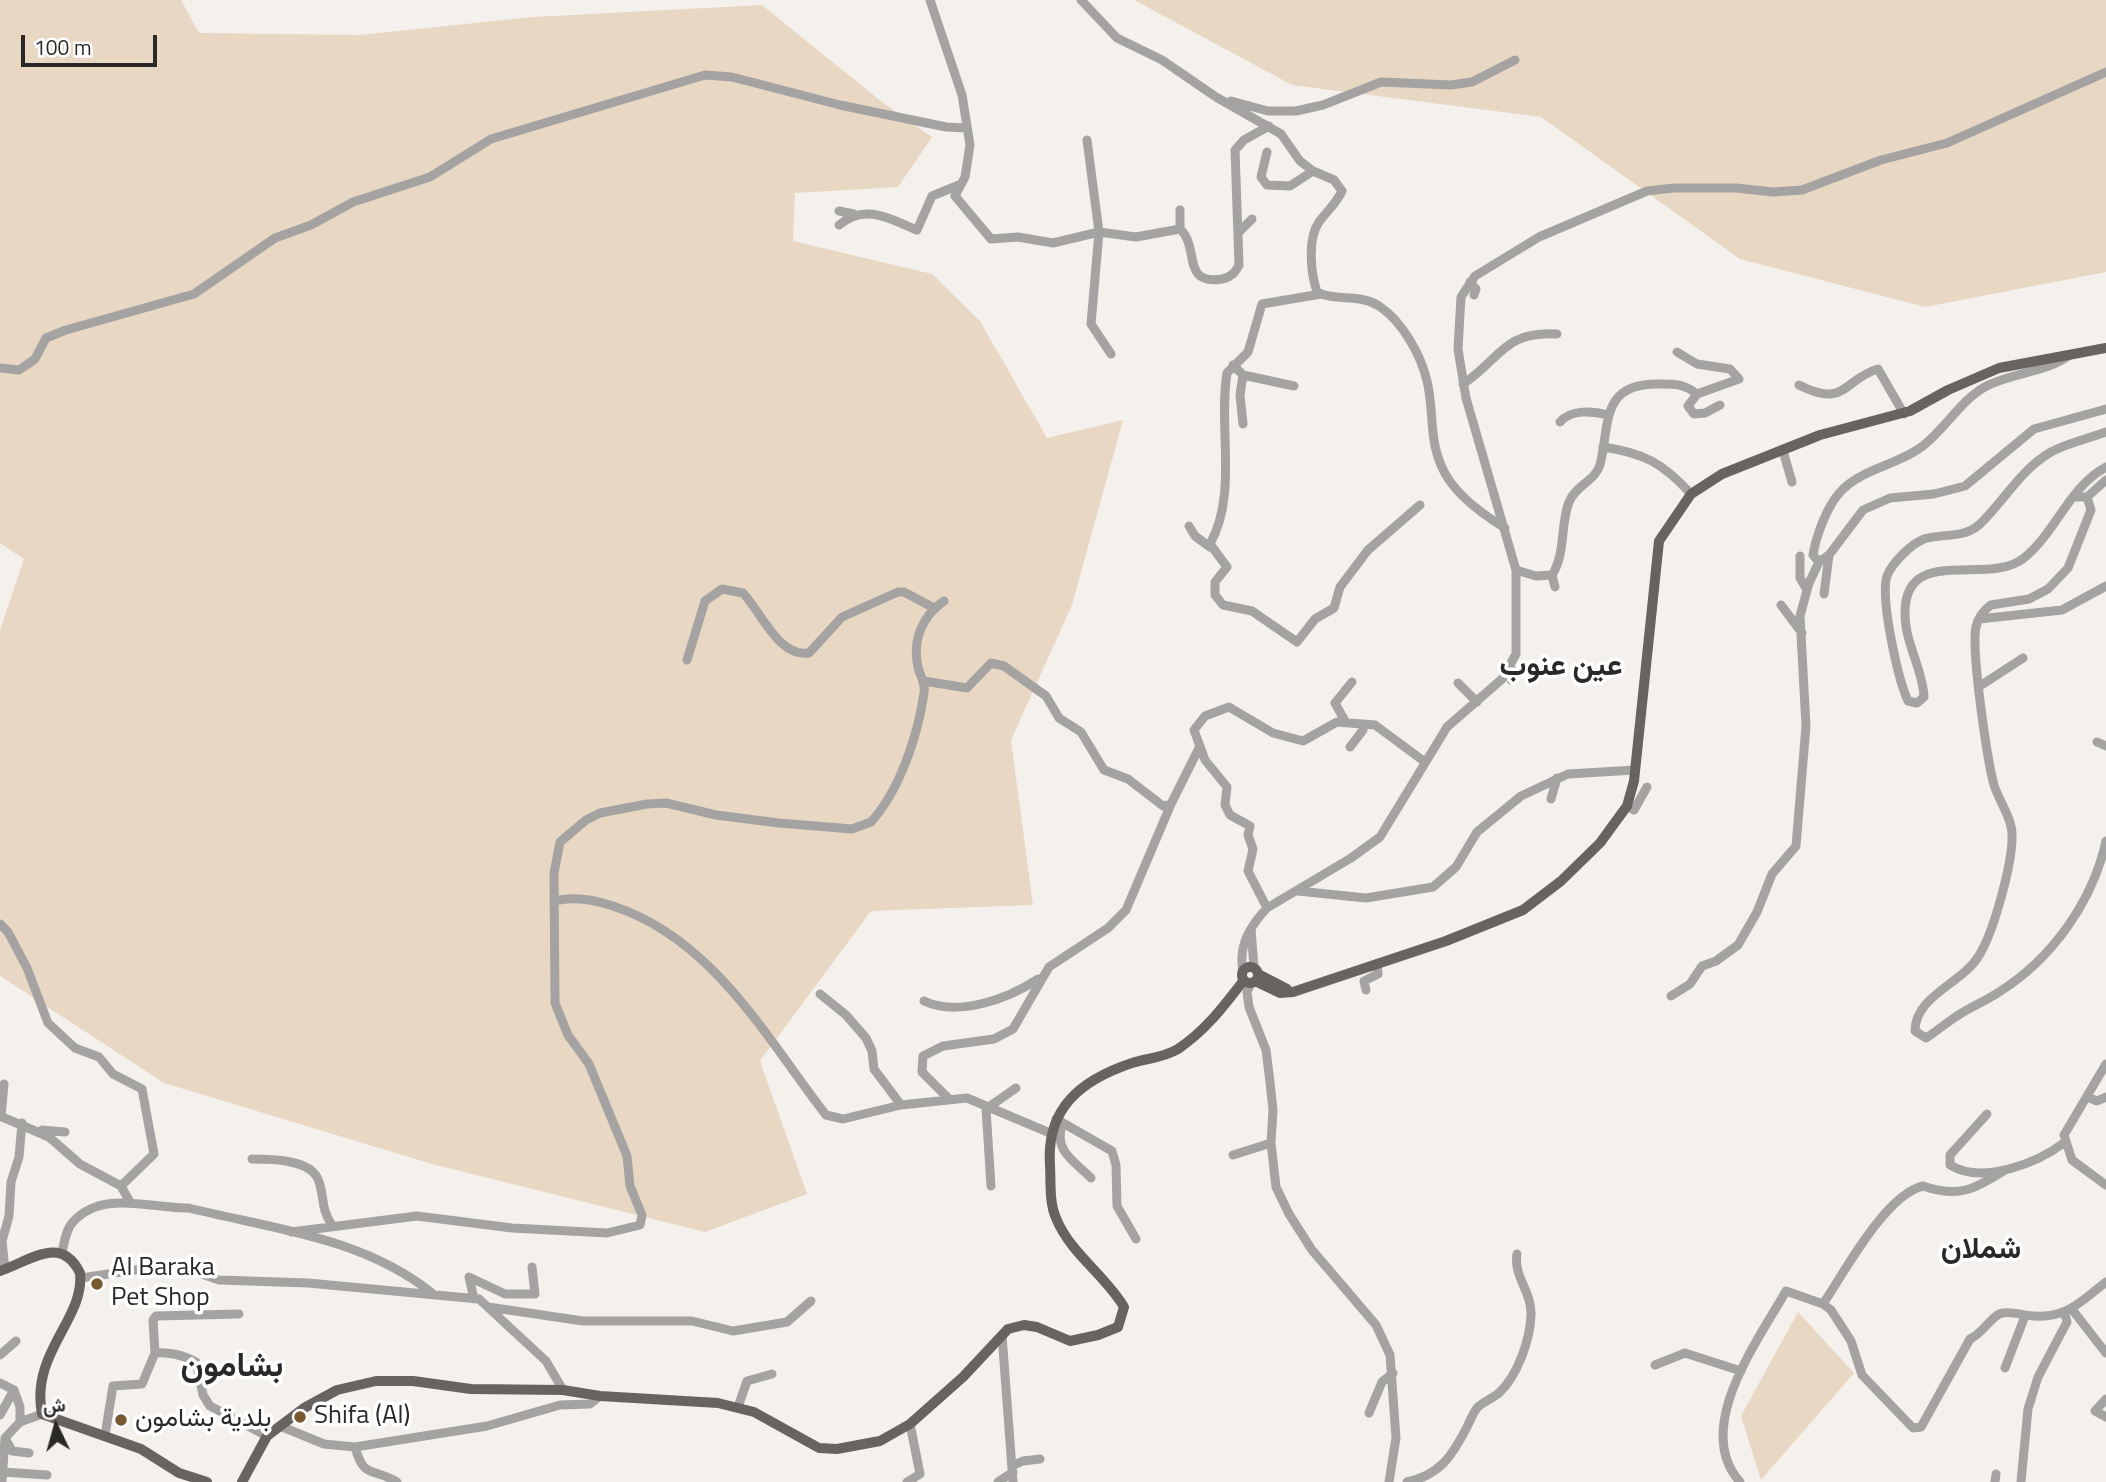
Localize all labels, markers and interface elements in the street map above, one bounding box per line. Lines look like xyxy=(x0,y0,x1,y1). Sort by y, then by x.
scale bar xyxy=(24,21,161,65)
text: 100 m xyxy=(34,31,91,63)
district label: عين عنوب xyxy=(1500,650,1622,686)
district label: شملان xyxy=(1941,1233,2021,1269)
place label: Al Baraka Pet Shop xyxy=(111,1253,215,1314)
marker: Al Baraka Pet Shop xyxy=(89,1276,105,1292)
district label: بشامون xyxy=(181,1348,283,1388)
text: ش xyxy=(41,1389,67,1420)
north arrow xyxy=(21,1391,91,1461)
place label: Shifa (Al) xyxy=(314,1401,410,1433)
place label: بلدية بشامون xyxy=(135,1404,272,1436)
marker: Shifa (Al) xyxy=(292,1409,308,1425)
marker: بلدية بشامون xyxy=(113,1412,129,1428)

